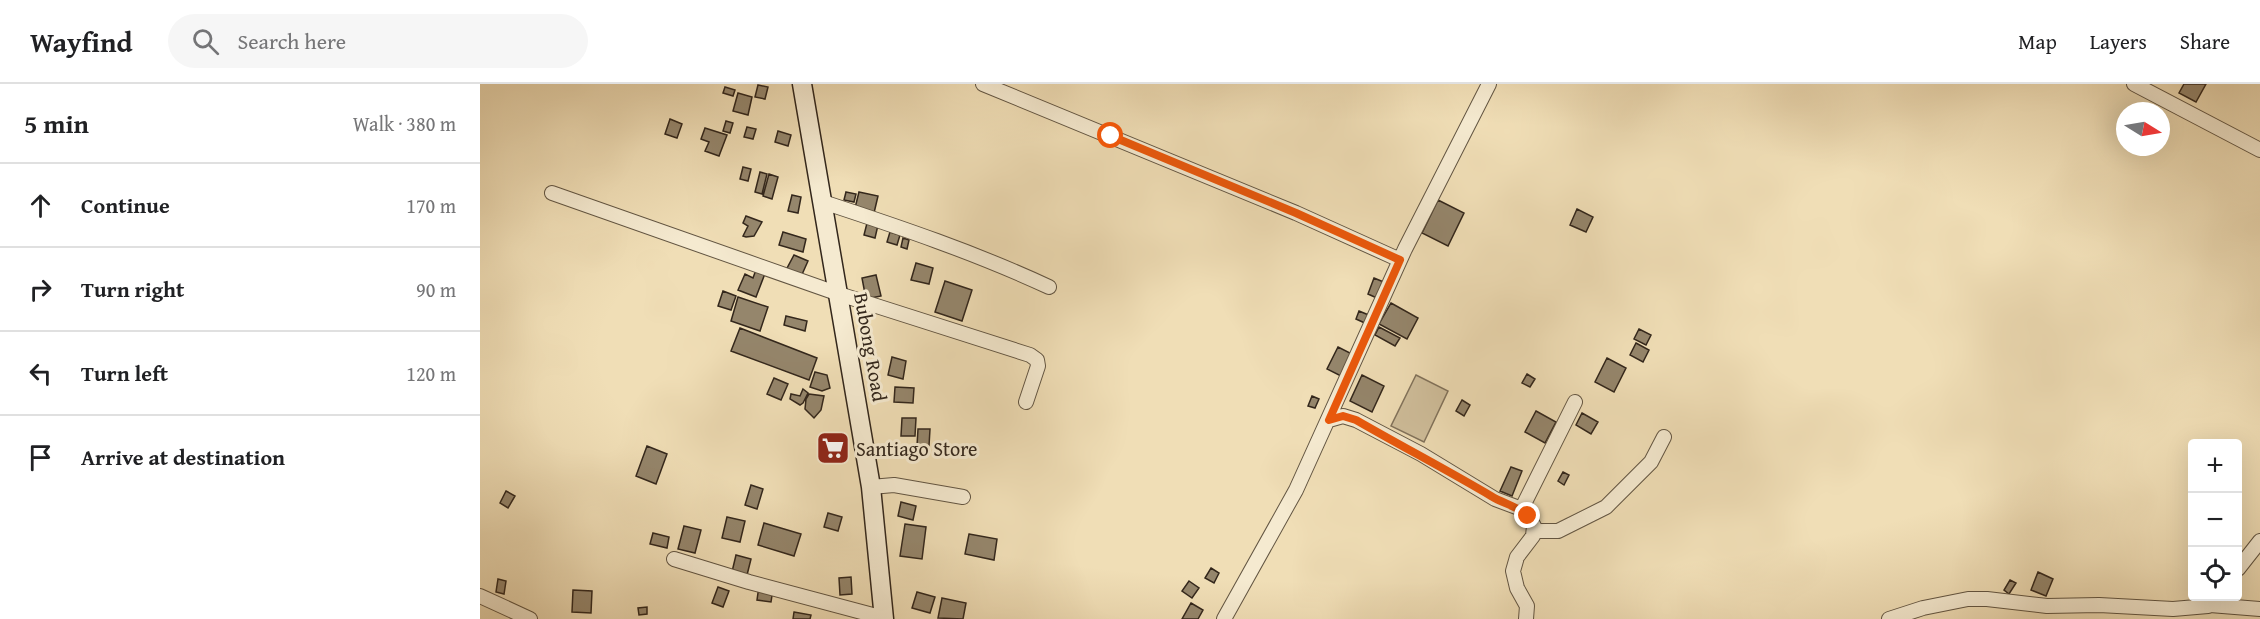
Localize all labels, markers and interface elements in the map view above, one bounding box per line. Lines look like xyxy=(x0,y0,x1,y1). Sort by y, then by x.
search box xyxy=(168,14,588,68)
text: Wayfind xyxy=(30,21,132,62)
icon: search xyxy=(189,25,222,58)
text: Search here xyxy=(237,25,346,57)
text: Map xyxy=(2018,26,2057,57)
text: Layers xyxy=(2090,26,2147,57)
text: Share xyxy=(2180,26,2230,57)
north arrow xyxy=(2116,102,2170,156)
text: 5 min xyxy=(24,104,89,143)
text: Walk · 380 m xyxy=(353,109,456,138)
route start xyxy=(1097,122,1123,148)
icon: ahead xyxy=(24,189,57,222)
text: Continue xyxy=(81,189,170,221)
text: 170 m xyxy=(406,191,456,220)
icon: right xyxy=(24,273,57,306)
text: Turn right xyxy=(81,273,184,305)
text: 90 m xyxy=(416,275,456,304)
street label: Bubong Road xyxy=(847,290,895,404)
icon: left xyxy=(24,357,57,390)
text: Turn left xyxy=(81,357,168,389)
text: 120 m xyxy=(406,359,456,388)
supermarket icon: Santiago Store xyxy=(815,430,851,466)
place label: Santiago Store xyxy=(856,434,978,463)
map controls xyxy=(2188,439,2242,601)
button: + xyxy=(2188,439,2242,493)
icon: arrive xyxy=(24,441,57,474)
text: Arrive at destination xyxy=(81,441,285,473)
button: − xyxy=(2188,493,2242,547)
route end xyxy=(1514,502,1540,528)
button: locate xyxy=(2188,547,2242,601)

